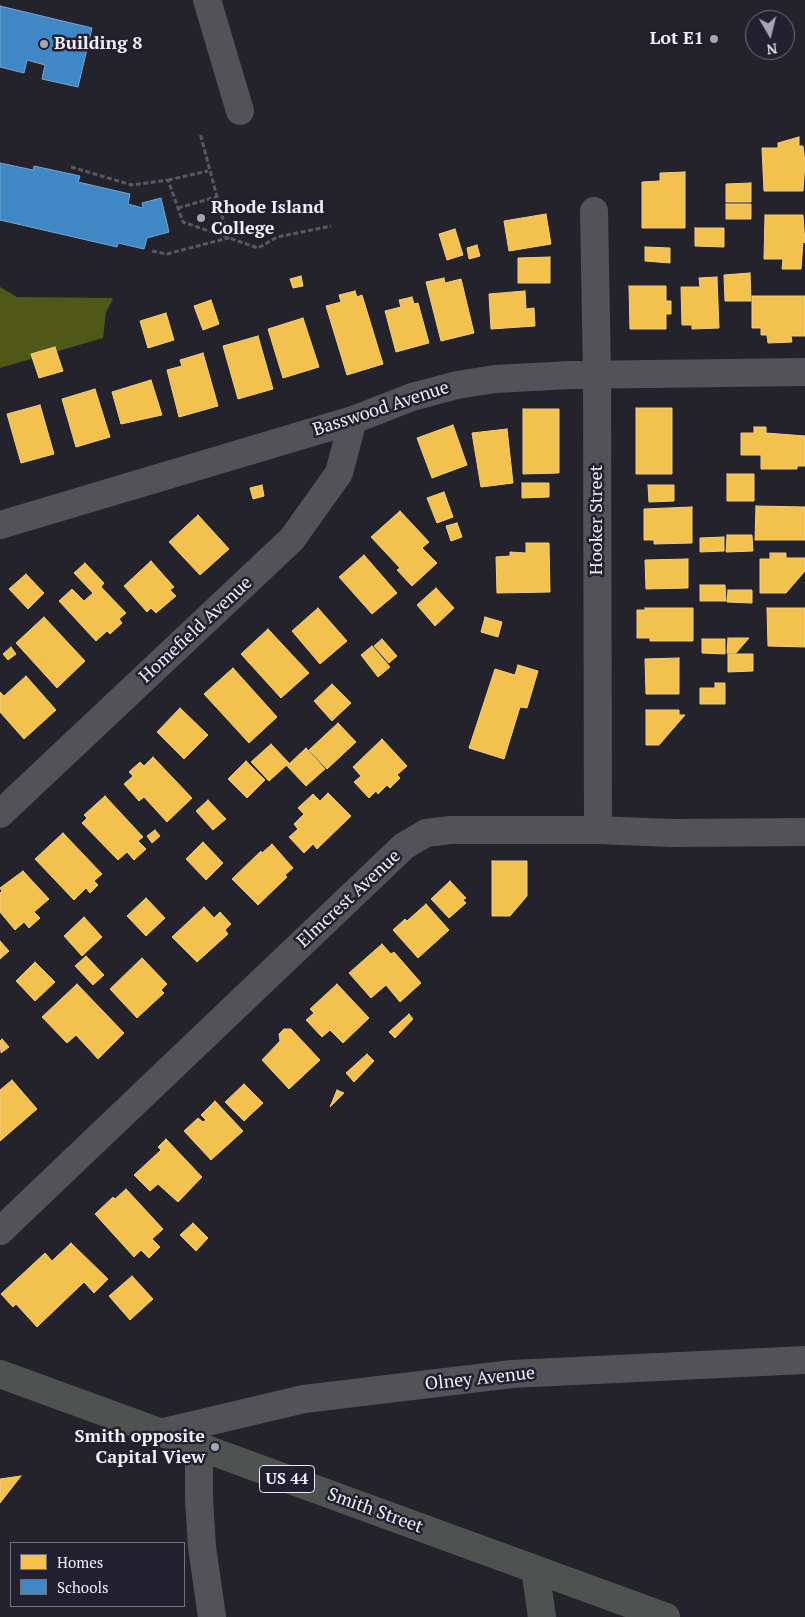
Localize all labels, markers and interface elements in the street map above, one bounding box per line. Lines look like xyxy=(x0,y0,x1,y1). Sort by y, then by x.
north arrow xyxy=(745,10,795,60)
place label: Lot E1 xyxy=(650,28,704,50)
place label: Building 8 xyxy=(54,33,142,55)
marker: Lot E1 xyxy=(708,33,720,45)
marker: Building 8 xyxy=(38,38,50,50)
text: N xyxy=(765,39,779,60)
place label: Rhode Island College xyxy=(211,197,324,240)
marker: Rhode Island College xyxy=(195,212,207,224)
street label: Basswood Avenue xyxy=(310,377,452,441)
street label: Hooker Street xyxy=(586,465,608,575)
street label: Homefield Avenue xyxy=(135,572,257,688)
street label: Elmcrest Avenue xyxy=(293,846,405,952)
street label: Olney Avenue xyxy=(424,1362,536,1396)
place label: Smith opposite Capital View xyxy=(75,1426,205,1468)
marker: Smith opposite Capital View xyxy=(209,1441,221,1453)
road number: US 44 xyxy=(260,1466,314,1492)
street label: Smith Street xyxy=(324,1484,426,1538)
legend xyxy=(10,1542,185,1607)
text: Homes xyxy=(57,1552,103,1572)
text: Schools xyxy=(57,1577,108,1597)

